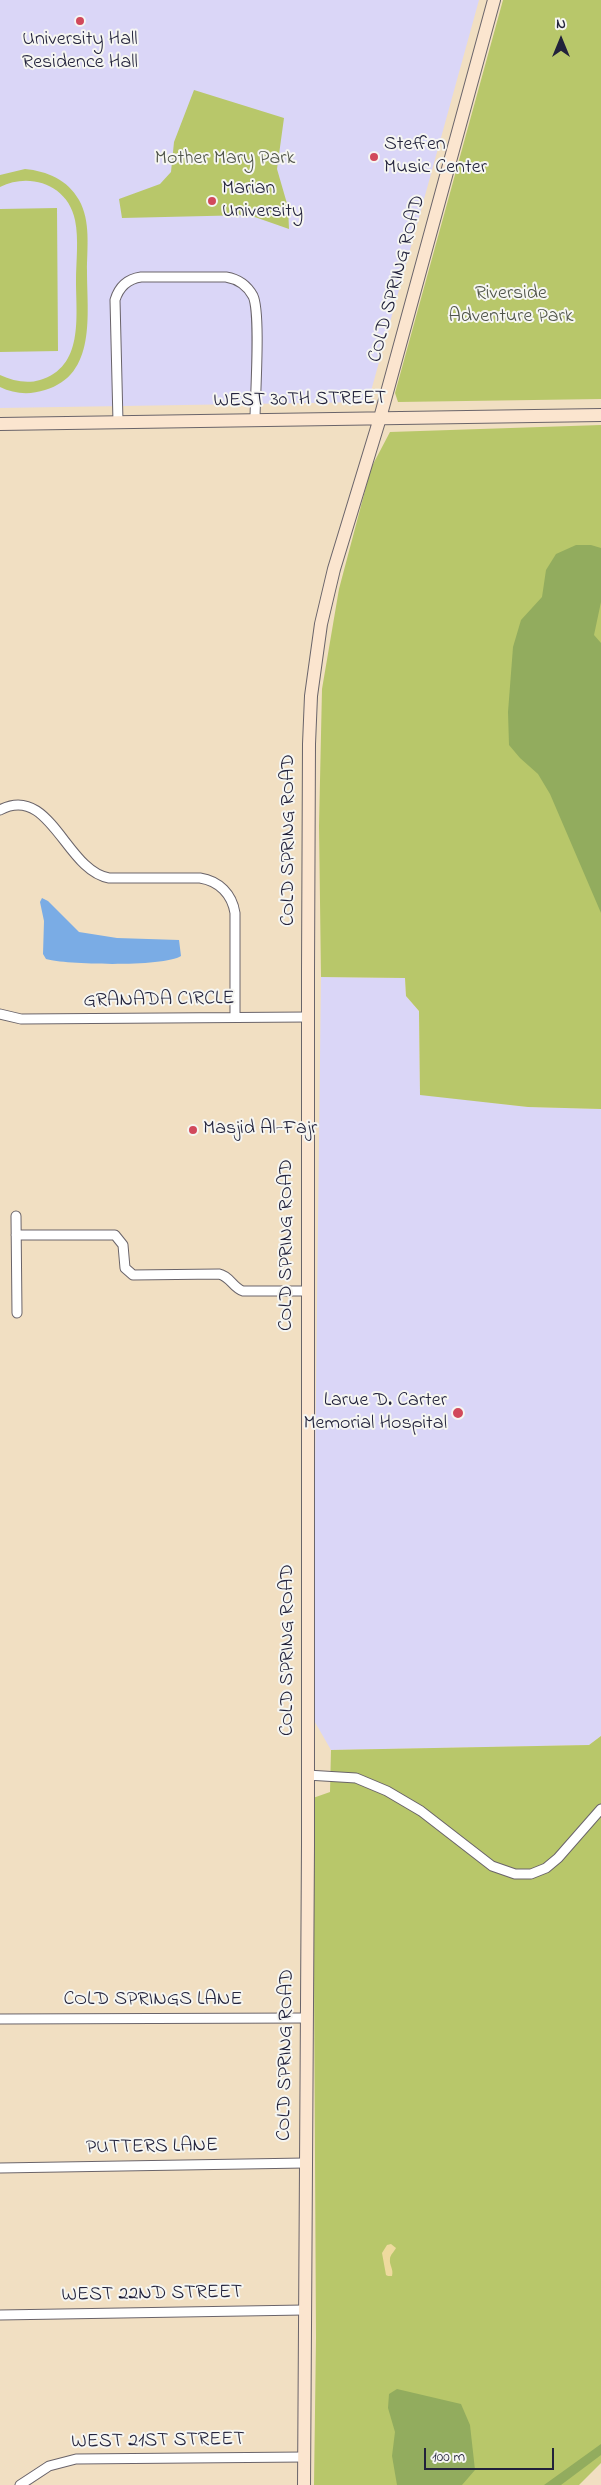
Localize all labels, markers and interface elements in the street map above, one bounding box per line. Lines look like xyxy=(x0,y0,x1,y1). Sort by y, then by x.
text: N xyxy=(556,14,566,35)
marker: University Hall Residence Hall xyxy=(74,15,86,27)
north arrow xyxy=(536,15,586,65)
place label: University Hall Residence Hall xyxy=(22,29,138,76)
place label: Steffen Music Center xyxy=(384,134,487,181)
park label: Mother Mary Park xyxy=(155,148,295,172)
marker: Steffen Music Center xyxy=(368,151,380,163)
place label: Marian University xyxy=(222,178,303,225)
street label: COLD SPRING ROAD xyxy=(364,193,432,365)
marker: Marian University xyxy=(206,195,218,207)
park label: Riverside Adventure Park xyxy=(448,283,574,330)
street label: WEST 30TH STREET xyxy=(213,387,387,415)
street label: COLD SPRING ROAD xyxy=(278,754,302,926)
street label: GRANADA CIRCLE xyxy=(83,988,235,1014)
place label: Masjid Al-Fajr xyxy=(203,1118,317,1142)
marker: Masjid Al-Fajr xyxy=(187,1124,199,1136)
street label: COLD SPRING ROAD xyxy=(276,1159,300,1331)
place label: Larue D. Carter Memorial Hospital xyxy=(303,1390,447,1437)
marker: Larue D. Carter Memorial Hospital xyxy=(451,1406,465,1420)
street label: COLD SPRING ROAD xyxy=(277,1564,301,1736)
street label: COLD SPRING ROAD xyxy=(274,1969,300,2141)
street label: COLD SPRINGS LANE xyxy=(64,1989,242,2013)
street label: PUTTERS LANE xyxy=(86,2135,218,2161)
street label: WEST 22ND STREET xyxy=(61,2281,243,2309)
street label: WEST 21ST STREET xyxy=(71,2428,245,2456)
scale bar xyxy=(426,2438,556,2470)
text: 100 m xyxy=(432,2446,465,2468)

